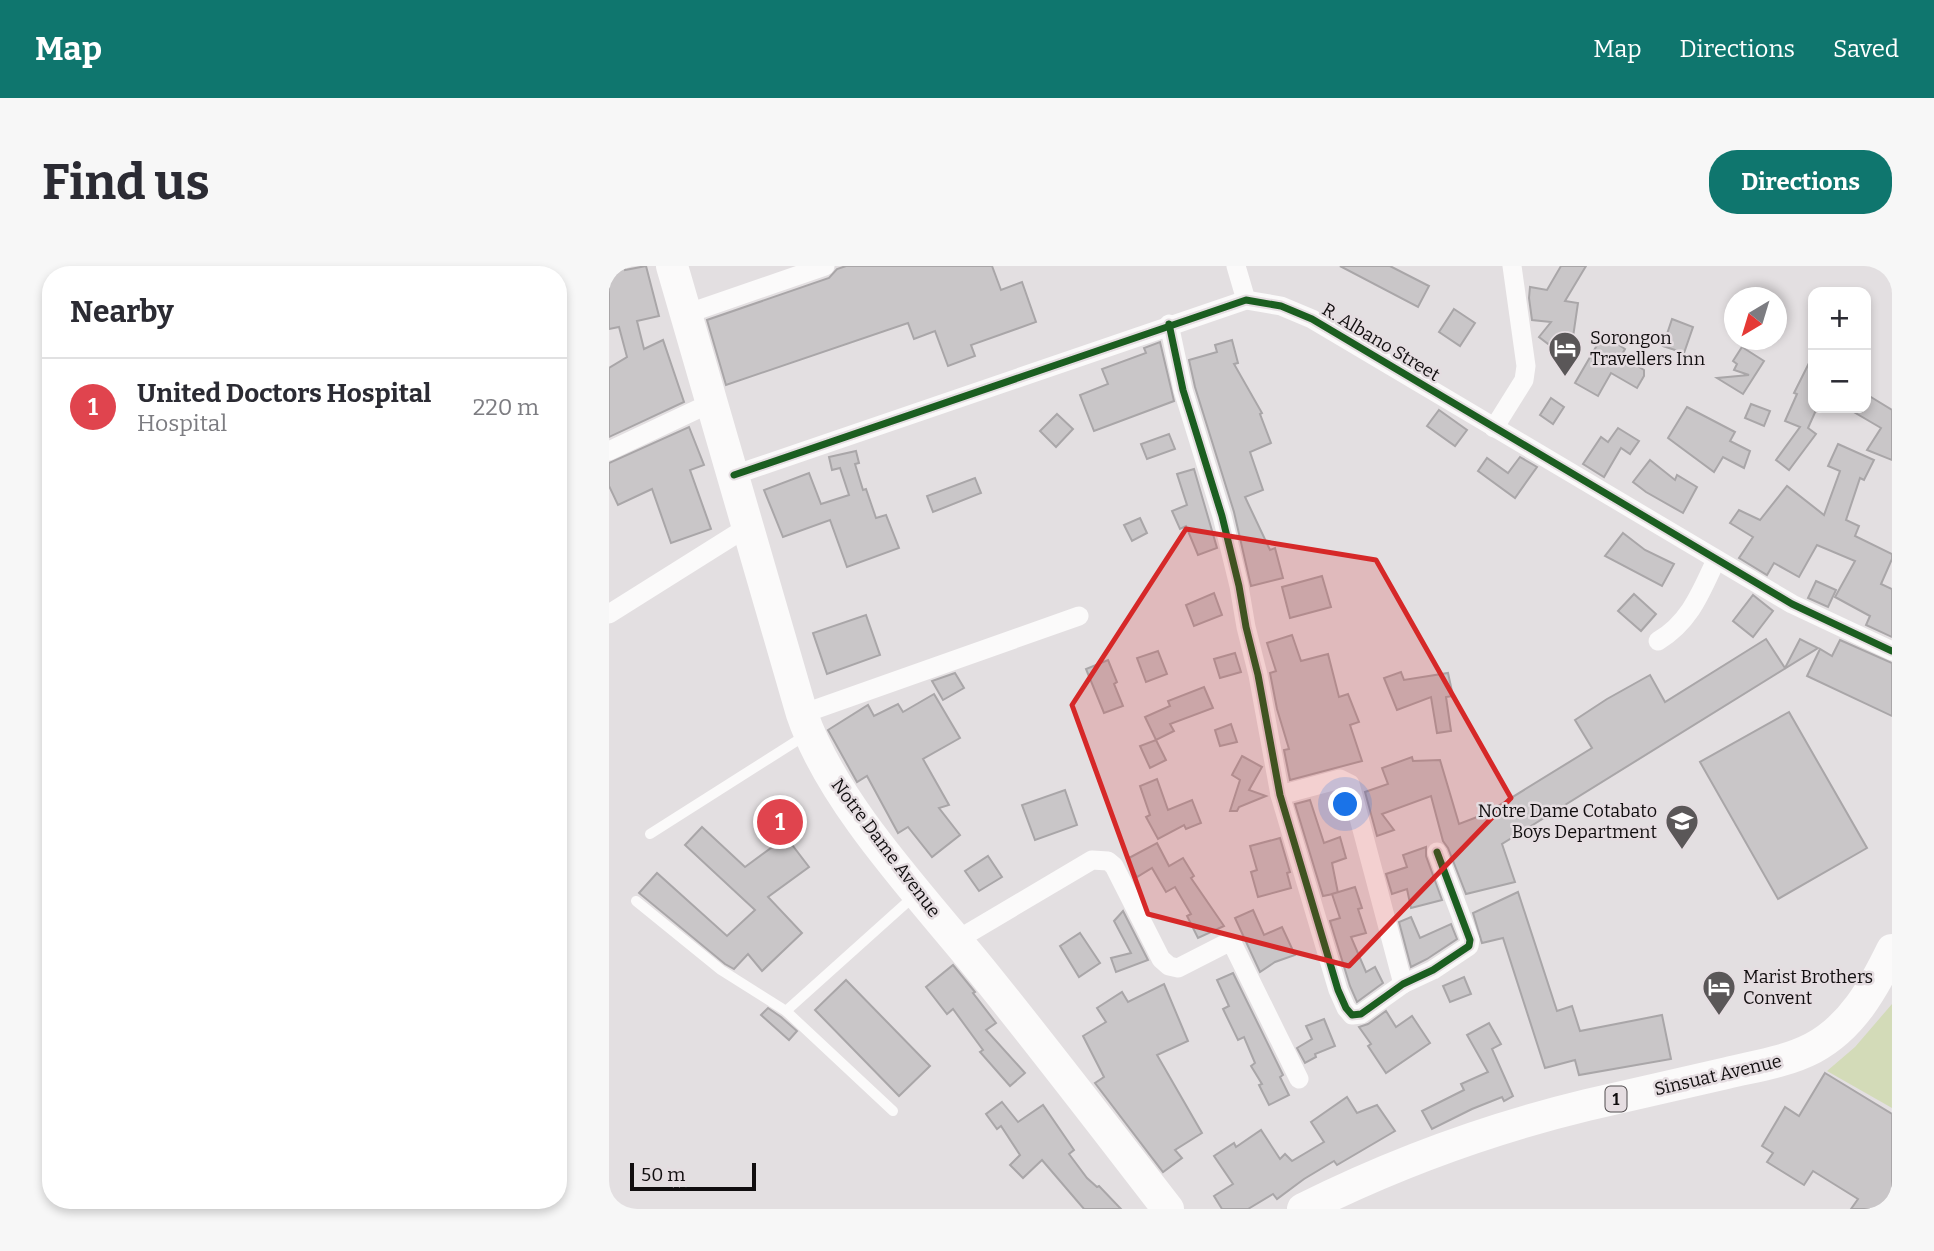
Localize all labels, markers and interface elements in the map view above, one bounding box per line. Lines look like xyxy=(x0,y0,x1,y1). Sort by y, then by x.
text: Map xyxy=(35,29,102,69)
text: Map xyxy=(1593,35,1642,63)
text: Directions xyxy=(1680,35,1795,63)
text: Saved xyxy=(1833,35,1899,63)
button: Directions xyxy=(1709,150,1892,214)
text: Find us xyxy=(42,153,210,212)
north arrow xyxy=(1724,287,1787,350)
map controls xyxy=(1808,287,1871,413)
button: + xyxy=(1808,287,1871,350)
text: Nearby xyxy=(70,294,174,330)
street label: R. Albano Street xyxy=(1318,298,1444,386)
place label: Sorongon Travellers Inn xyxy=(1590,327,1706,370)
hotel icon: Sorongon Travellers Inn xyxy=(1546,329,1584,378)
button: − xyxy=(1808,350,1871,413)
text: United Doctors Hospital xyxy=(137,378,431,409)
text: 1 xyxy=(88,393,98,421)
text: 220 m xyxy=(473,393,539,421)
text: Hospital xyxy=(137,409,227,437)
street label: Notre Dame Avenue xyxy=(827,774,945,922)
your location xyxy=(1328,787,1362,821)
pin: 1 xyxy=(757,796,803,848)
place label: Notre Dame Cotabato Boys Department xyxy=(1478,800,1657,843)
school or university icon: Notre Dame Cotabato Boys Department xyxy=(1663,802,1701,851)
place label: Marist Brothers Convent xyxy=(1743,966,1873,1009)
hotel icon: Marist Brothers Convent xyxy=(1700,968,1738,1017)
street label: Sinsuat Avenue xyxy=(1652,1050,1784,1100)
road number: 1 xyxy=(1605,1086,1627,1112)
scale bar xyxy=(630,1160,756,1192)
text: 50 m xyxy=(641,1163,685,1186)

